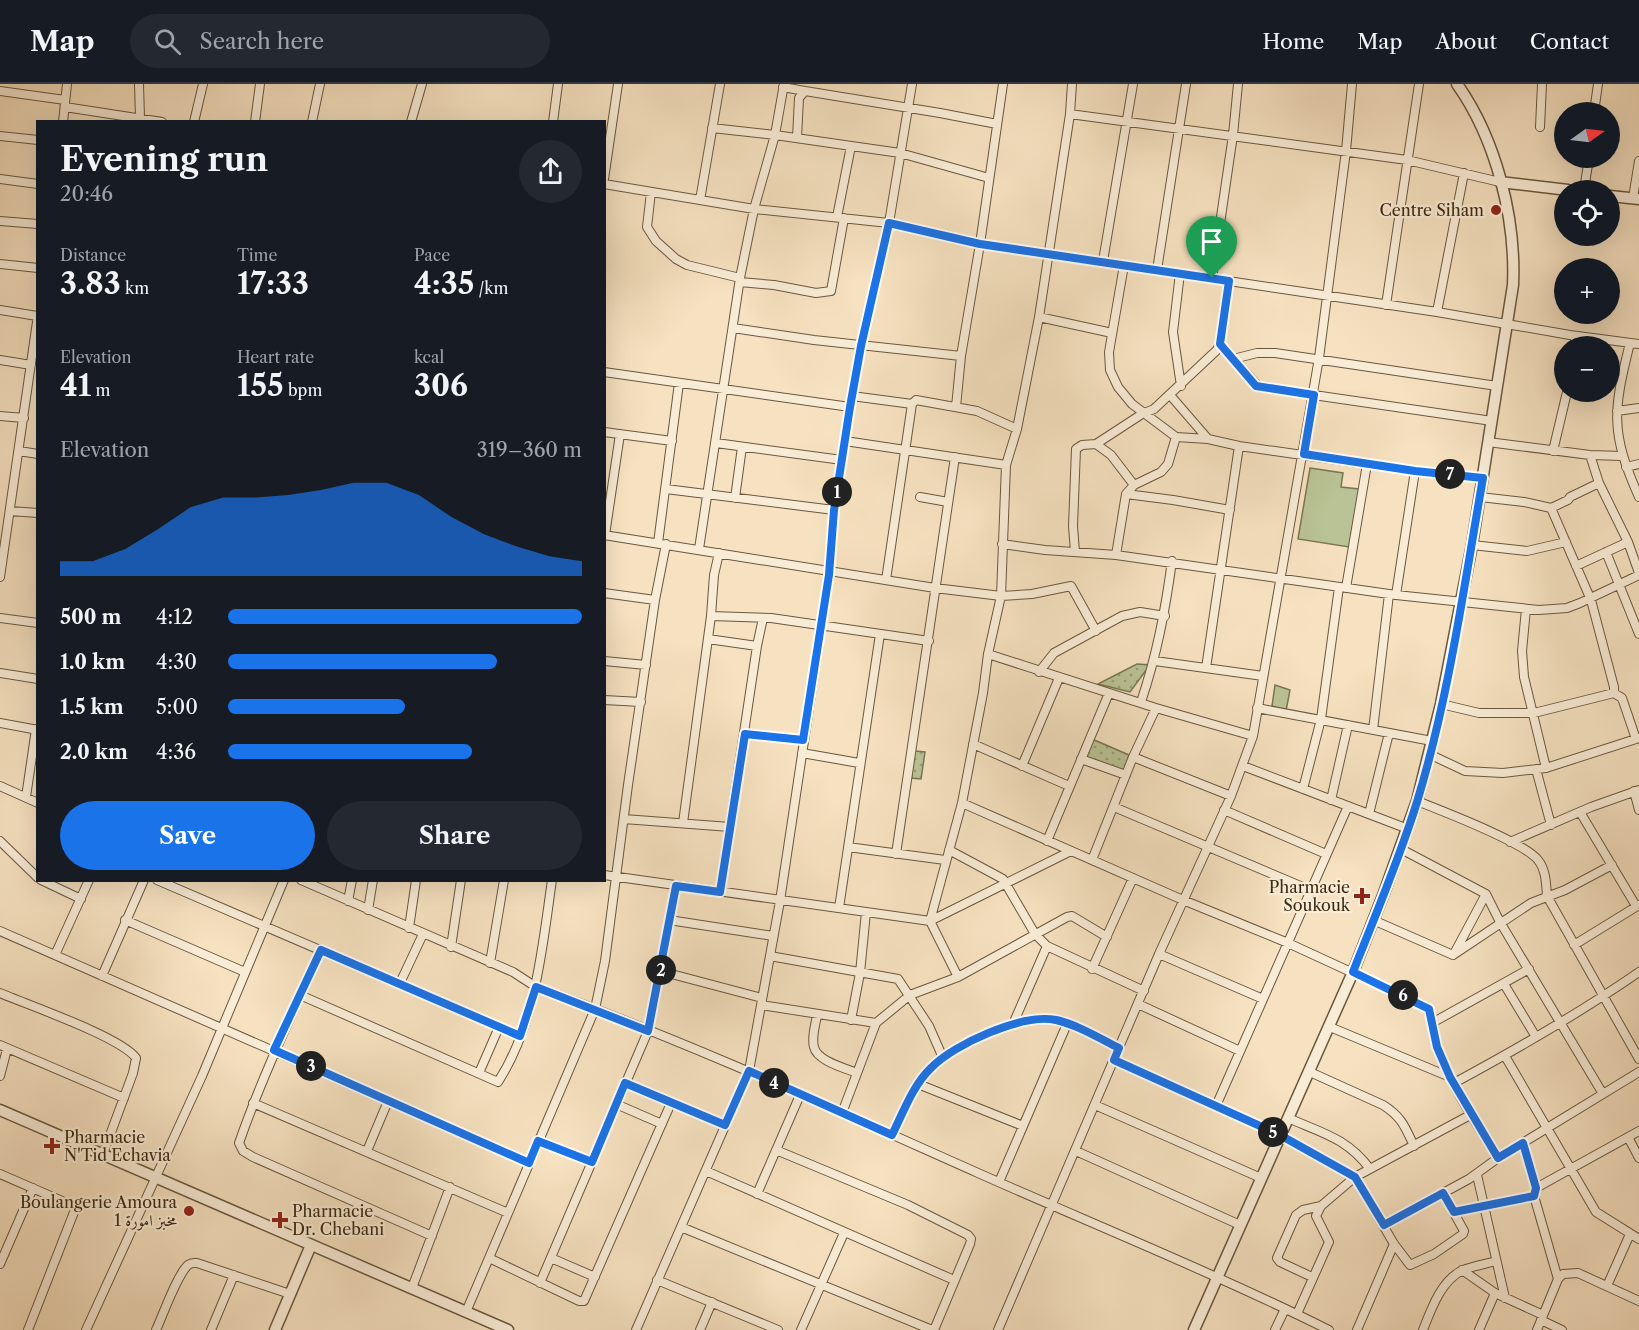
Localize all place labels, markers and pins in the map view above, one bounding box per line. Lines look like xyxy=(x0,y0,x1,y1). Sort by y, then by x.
place label: Centre Siham xyxy=(1379,200,1484,220)
marker: Centre Siham xyxy=(1489,203,1503,217)
pin xyxy=(1186,216,1237,278)
pin: 7 xyxy=(1435,459,1465,489)
pin: 1 xyxy=(822,477,852,507)
place label: Pharmacie Soukouk xyxy=(1269,877,1351,915)
marker: Pharmacie Soukouk xyxy=(1355,889,1369,903)
pin: 2 xyxy=(646,955,676,985)
pin: 6 xyxy=(1388,980,1418,1010)
pin: 3 xyxy=(296,1051,326,1081)
pin: 4 xyxy=(759,1068,789,1098)
pin: 5 xyxy=(1258,1117,1288,1147)
place label: Pharmacie N'Tid Echavia xyxy=(64,1127,171,1165)
marker: Pharmacie N'Tid Echavia xyxy=(45,1139,59,1153)
place label: Boulangerie Amoura 1 مخبز امورة xyxy=(20,1192,178,1231)
place label: Pharmacie Dr. Chebani xyxy=(292,1201,384,1239)
marker: Boulangerie Amoura 1 مخبز امورة xyxy=(182,1204,196,1218)
marker: Pharmacie Dr. Chebani xyxy=(273,1213,287,1227)

